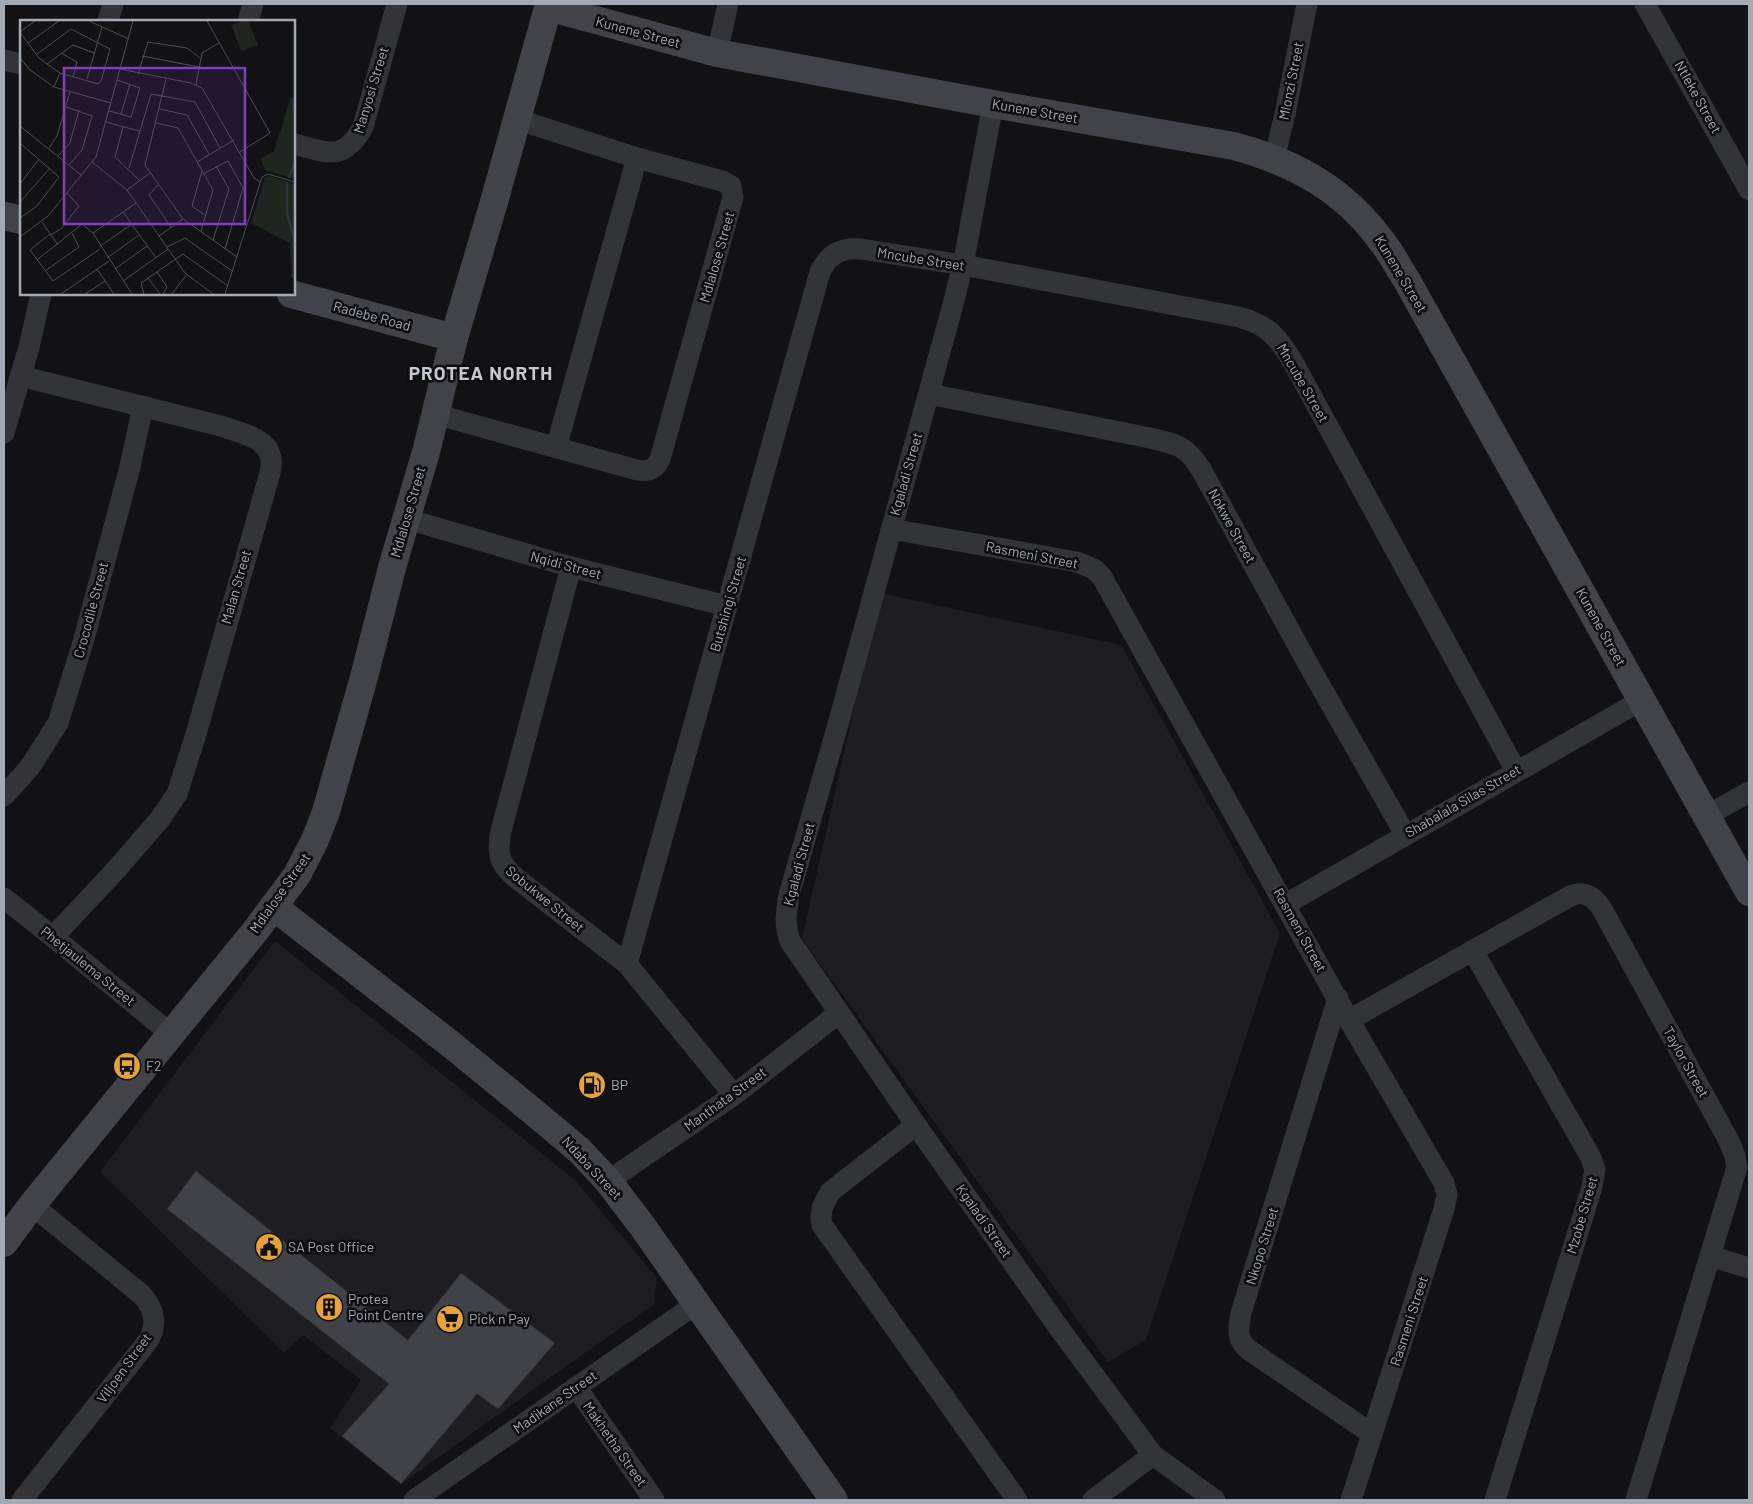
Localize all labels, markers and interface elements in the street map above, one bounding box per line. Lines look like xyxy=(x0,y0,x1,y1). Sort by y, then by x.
street label: Kunene Street xyxy=(594,12,682,51)
inset map xyxy=(20,20,295,295)
street label: Mlonzi Street xyxy=(1275,40,1306,121)
street label: Manyosi Street xyxy=(349,44,392,135)
street label: Ntleke Street xyxy=(1671,57,1725,136)
street label: Kunene Street xyxy=(991,95,1079,126)
street label: Mdlalose Street xyxy=(695,209,738,304)
street label: Kunene Street xyxy=(1372,232,1431,315)
street label: Mncube Street xyxy=(876,243,966,274)
street label: Radebe Road xyxy=(331,297,413,334)
street label: Mncube Street xyxy=(1274,340,1333,425)
district label: PROTEA NORTH xyxy=(409,361,553,384)
street label: Kgaladi Street xyxy=(886,430,925,517)
street label: Mdlalose Street xyxy=(386,464,429,559)
street label: Nokwe Street xyxy=(1205,486,1260,566)
street label: Rasmeni Street xyxy=(985,537,1080,572)
street label: Nqidi Street xyxy=(529,547,604,582)
street label: Malan Street xyxy=(217,548,254,626)
street label: Butshingi Street xyxy=(706,554,749,654)
street label: Crocodile Street xyxy=(70,560,112,660)
street label: Kunene Street xyxy=(1573,585,1630,669)
street label: Shabalala Silas Street xyxy=(1402,760,1524,841)
street label: Kgaladi Street xyxy=(779,820,818,907)
street label: Mdlalose Street xyxy=(246,849,314,936)
street label: Sobukwe Street xyxy=(503,862,588,936)
street label: Rasmeni Street xyxy=(1270,885,1331,975)
street label: Phetjaulema Street xyxy=(38,922,139,1009)
street label: Taylor Street xyxy=(1660,1023,1713,1100)
bus stop icon: F2 xyxy=(112,1051,142,1081)
place label: F2 xyxy=(146,1057,161,1074)
street label: Manthata Street xyxy=(680,1063,769,1134)
fuel station icon: BP xyxy=(577,1070,607,1100)
place label: BP xyxy=(611,1076,628,1093)
street label: Ndaba Street xyxy=(559,1133,626,1203)
street label: Mzobe Street xyxy=(1562,1174,1601,1256)
street label: Kgaladi Street xyxy=(953,1181,1016,1261)
street label: Nkopo Street xyxy=(1242,1205,1281,1287)
public building icon: SA Post Office xyxy=(254,1232,284,1262)
place label: SA Post Office xyxy=(288,1238,374,1255)
street label: Rasmeni Street xyxy=(1386,1274,1431,1368)
place label: Protea Point Centre xyxy=(348,1290,424,1323)
building icon: Protea Point Centre xyxy=(314,1292,344,1322)
supermarket icon: Pick n Pay xyxy=(435,1304,465,1334)
place label: Pick n Pay xyxy=(469,1310,531,1327)
street label: Viljoen Street xyxy=(93,1329,155,1406)
street label: Madikane Street xyxy=(510,1366,600,1437)
street label: Makhetha Street xyxy=(580,1398,651,1489)

